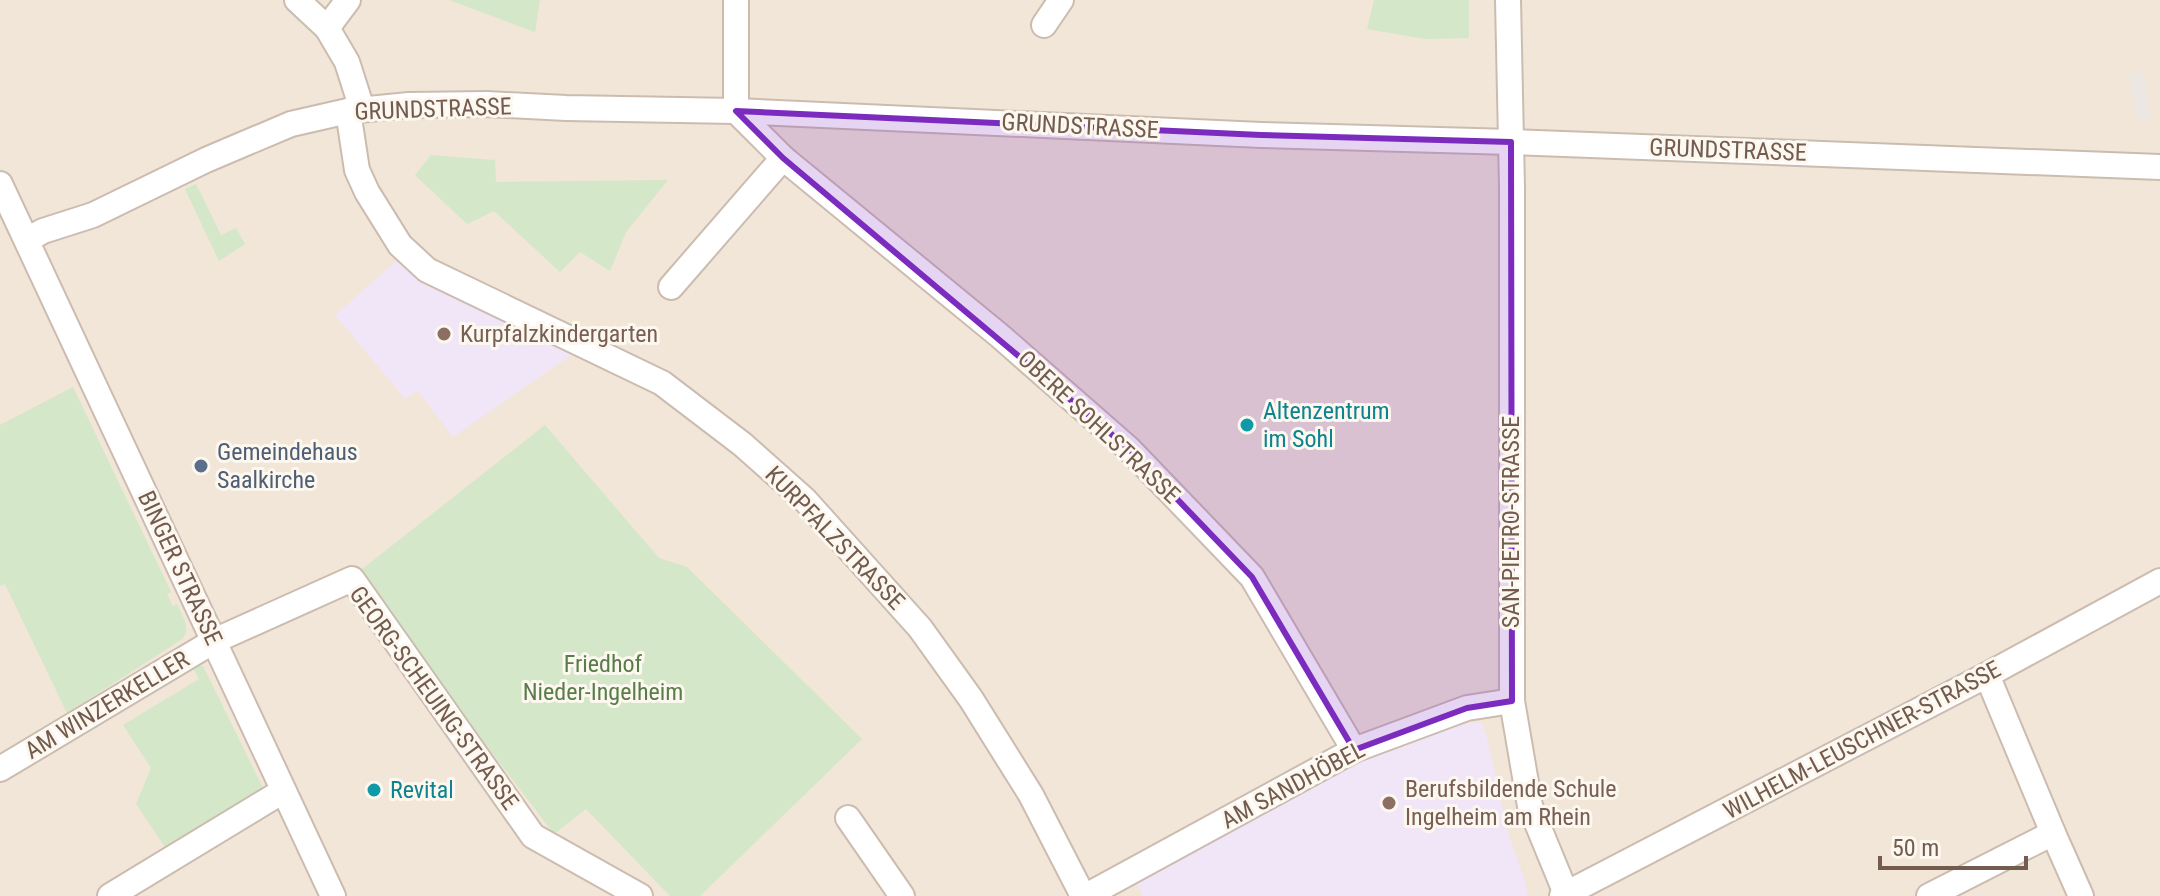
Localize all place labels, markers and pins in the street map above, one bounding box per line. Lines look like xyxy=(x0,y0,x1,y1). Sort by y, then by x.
place label: Kurpfalzkindergarten xyxy=(460,320,658,348)
marker: Kurpfalzkindergarten xyxy=(435,325,453,343)
place label: Altenzentrum im Sohl xyxy=(1263,397,1390,453)
marker: Altenzentrum im Sohl xyxy=(1238,416,1256,434)
place label: Gemeindehaus Saalkirche xyxy=(217,438,358,494)
marker: Gemeindehaus Saalkirche xyxy=(192,457,210,475)
place label: Berufsbildende Schule Ingelheim am Rhein xyxy=(1405,775,1617,831)
place label: Revital xyxy=(390,776,454,804)
marker: Revital xyxy=(365,781,383,799)
marker: Berufsbildende Schule Ingelheim am Rhein xyxy=(1380,794,1398,812)

